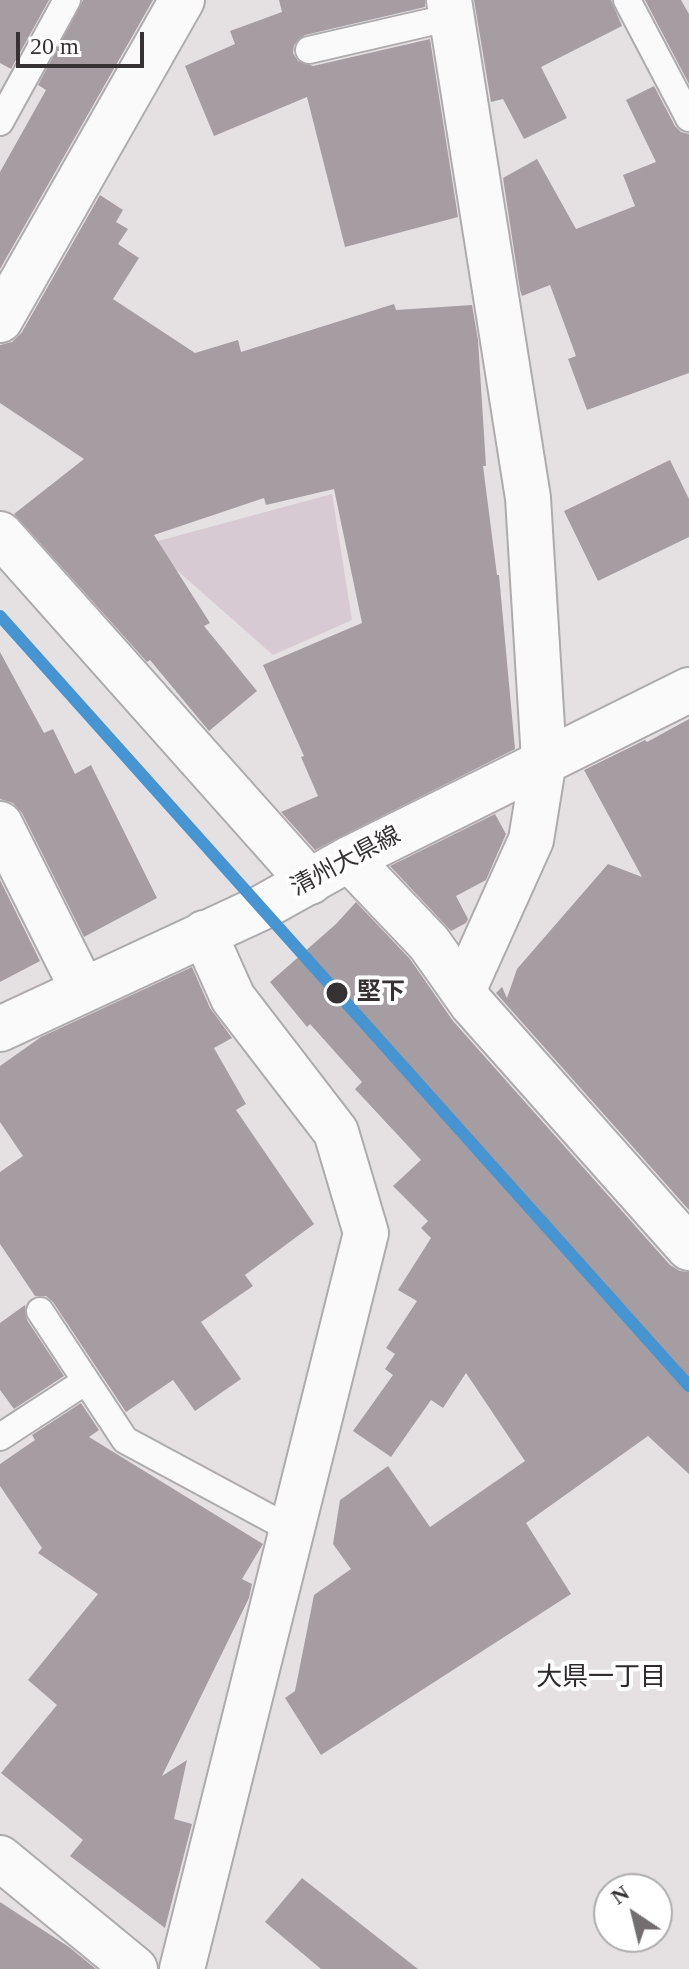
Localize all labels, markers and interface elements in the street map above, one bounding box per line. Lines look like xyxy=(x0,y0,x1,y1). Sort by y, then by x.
scale bar xyxy=(20,16,148,66)
text: 20 m xyxy=(30,33,79,59)
street label: 清州大県線 xyxy=(286,821,406,903)
place label: 堅下 xyxy=(357,979,405,1007)
marker: 堅下 xyxy=(324,980,350,1006)
district label: 大県一丁目 xyxy=(536,1662,666,1694)
north arrow xyxy=(593,1873,673,1953)
text: N xyxy=(606,1880,634,1909)

